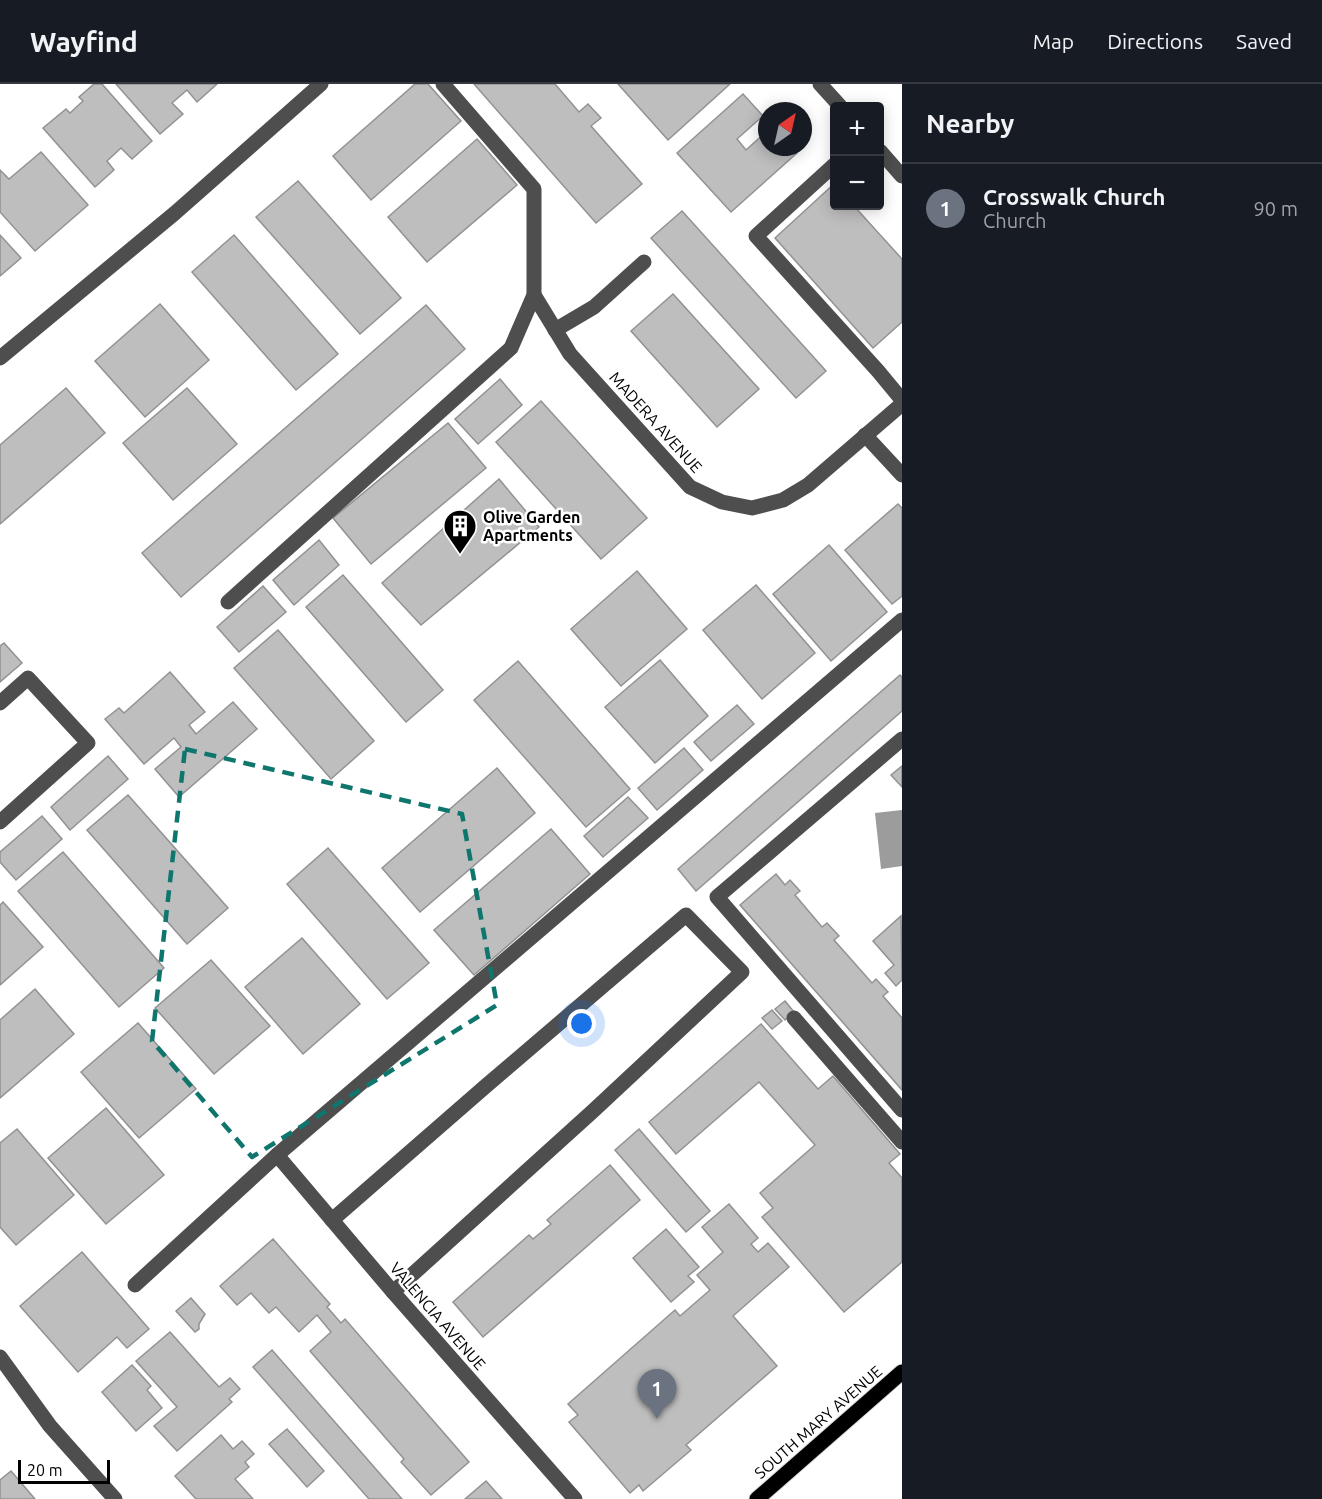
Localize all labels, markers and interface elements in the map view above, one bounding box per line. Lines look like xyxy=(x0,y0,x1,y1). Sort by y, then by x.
text: Wayfind xyxy=(30,26,138,57)
text: Map xyxy=(1033,29,1074,53)
text: Directions xyxy=(1107,29,1203,53)
text: Saved xyxy=(1236,29,1292,53)
north arrow xyxy=(758,102,812,156)
map controls xyxy=(830,102,884,210)
button: + xyxy=(830,102,884,156)
text: Nearby xyxy=(926,109,1014,138)
button: − xyxy=(830,156,884,210)
text: Crosswalk Church xyxy=(983,184,1166,209)
text: 1 xyxy=(940,197,951,220)
text: 90 m xyxy=(1254,197,1298,220)
text: Church xyxy=(983,209,1046,232)
street label: MADERA AVENUE xyxy=(606,368,706,476)
building icon: Olive Garden Apartments xyxy=(442,508,478,555)
place label: Olive Garden Apartments xyxy=(483,508,580,544)
your location xyxy=(567,1009,596,1038)
street label: VALENCIA AVENUE xyxy=(387,1259,490,1373)
street label: SOUTH MARY AVENUE xyxy=(751,1362,885,1482)
pin: 1 xyxy=(638,1370,676,1419)
scale bar xyxy=(18,1457,110,1484)
text: 20 m xyxy=(27,1461,63,1479)

